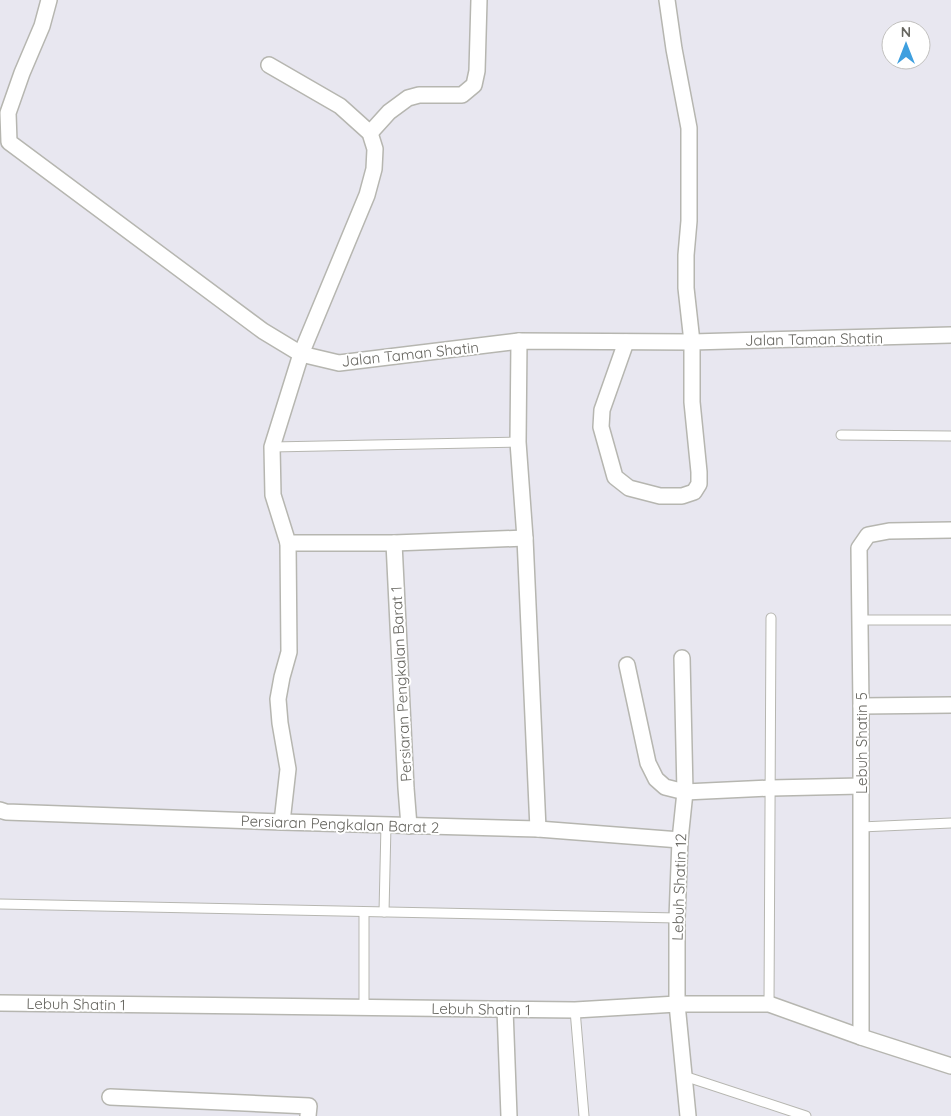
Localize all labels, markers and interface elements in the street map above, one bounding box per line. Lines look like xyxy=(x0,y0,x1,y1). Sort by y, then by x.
north arrow xyxy=(881,20,931,70)
text: N xyxy=(901,23,911,41)
street label: Jalan Taman Shatin xyxy=(745,328,883,350)
street label: Jalan Taman Shatin xyxy=(340,337,480,371)
street label: Persiaran Pengkalan Barat 1 xyxy=(386,586,416,782)
street label: Lebuh Shatin 5 xyxy=(852,692,871,794)
street label: Persiaran Pengkalan Barat 2 xyxy=(240,811,440,837)
street label: Lebuh Shatin 12 xyxy=(668,833,690,941)
street label: Lebuh Shatin 1 xyxy=(26,994,126,1014)
street label: Lebuh Shatin 1 xyxy=(431,999,531,1019)

